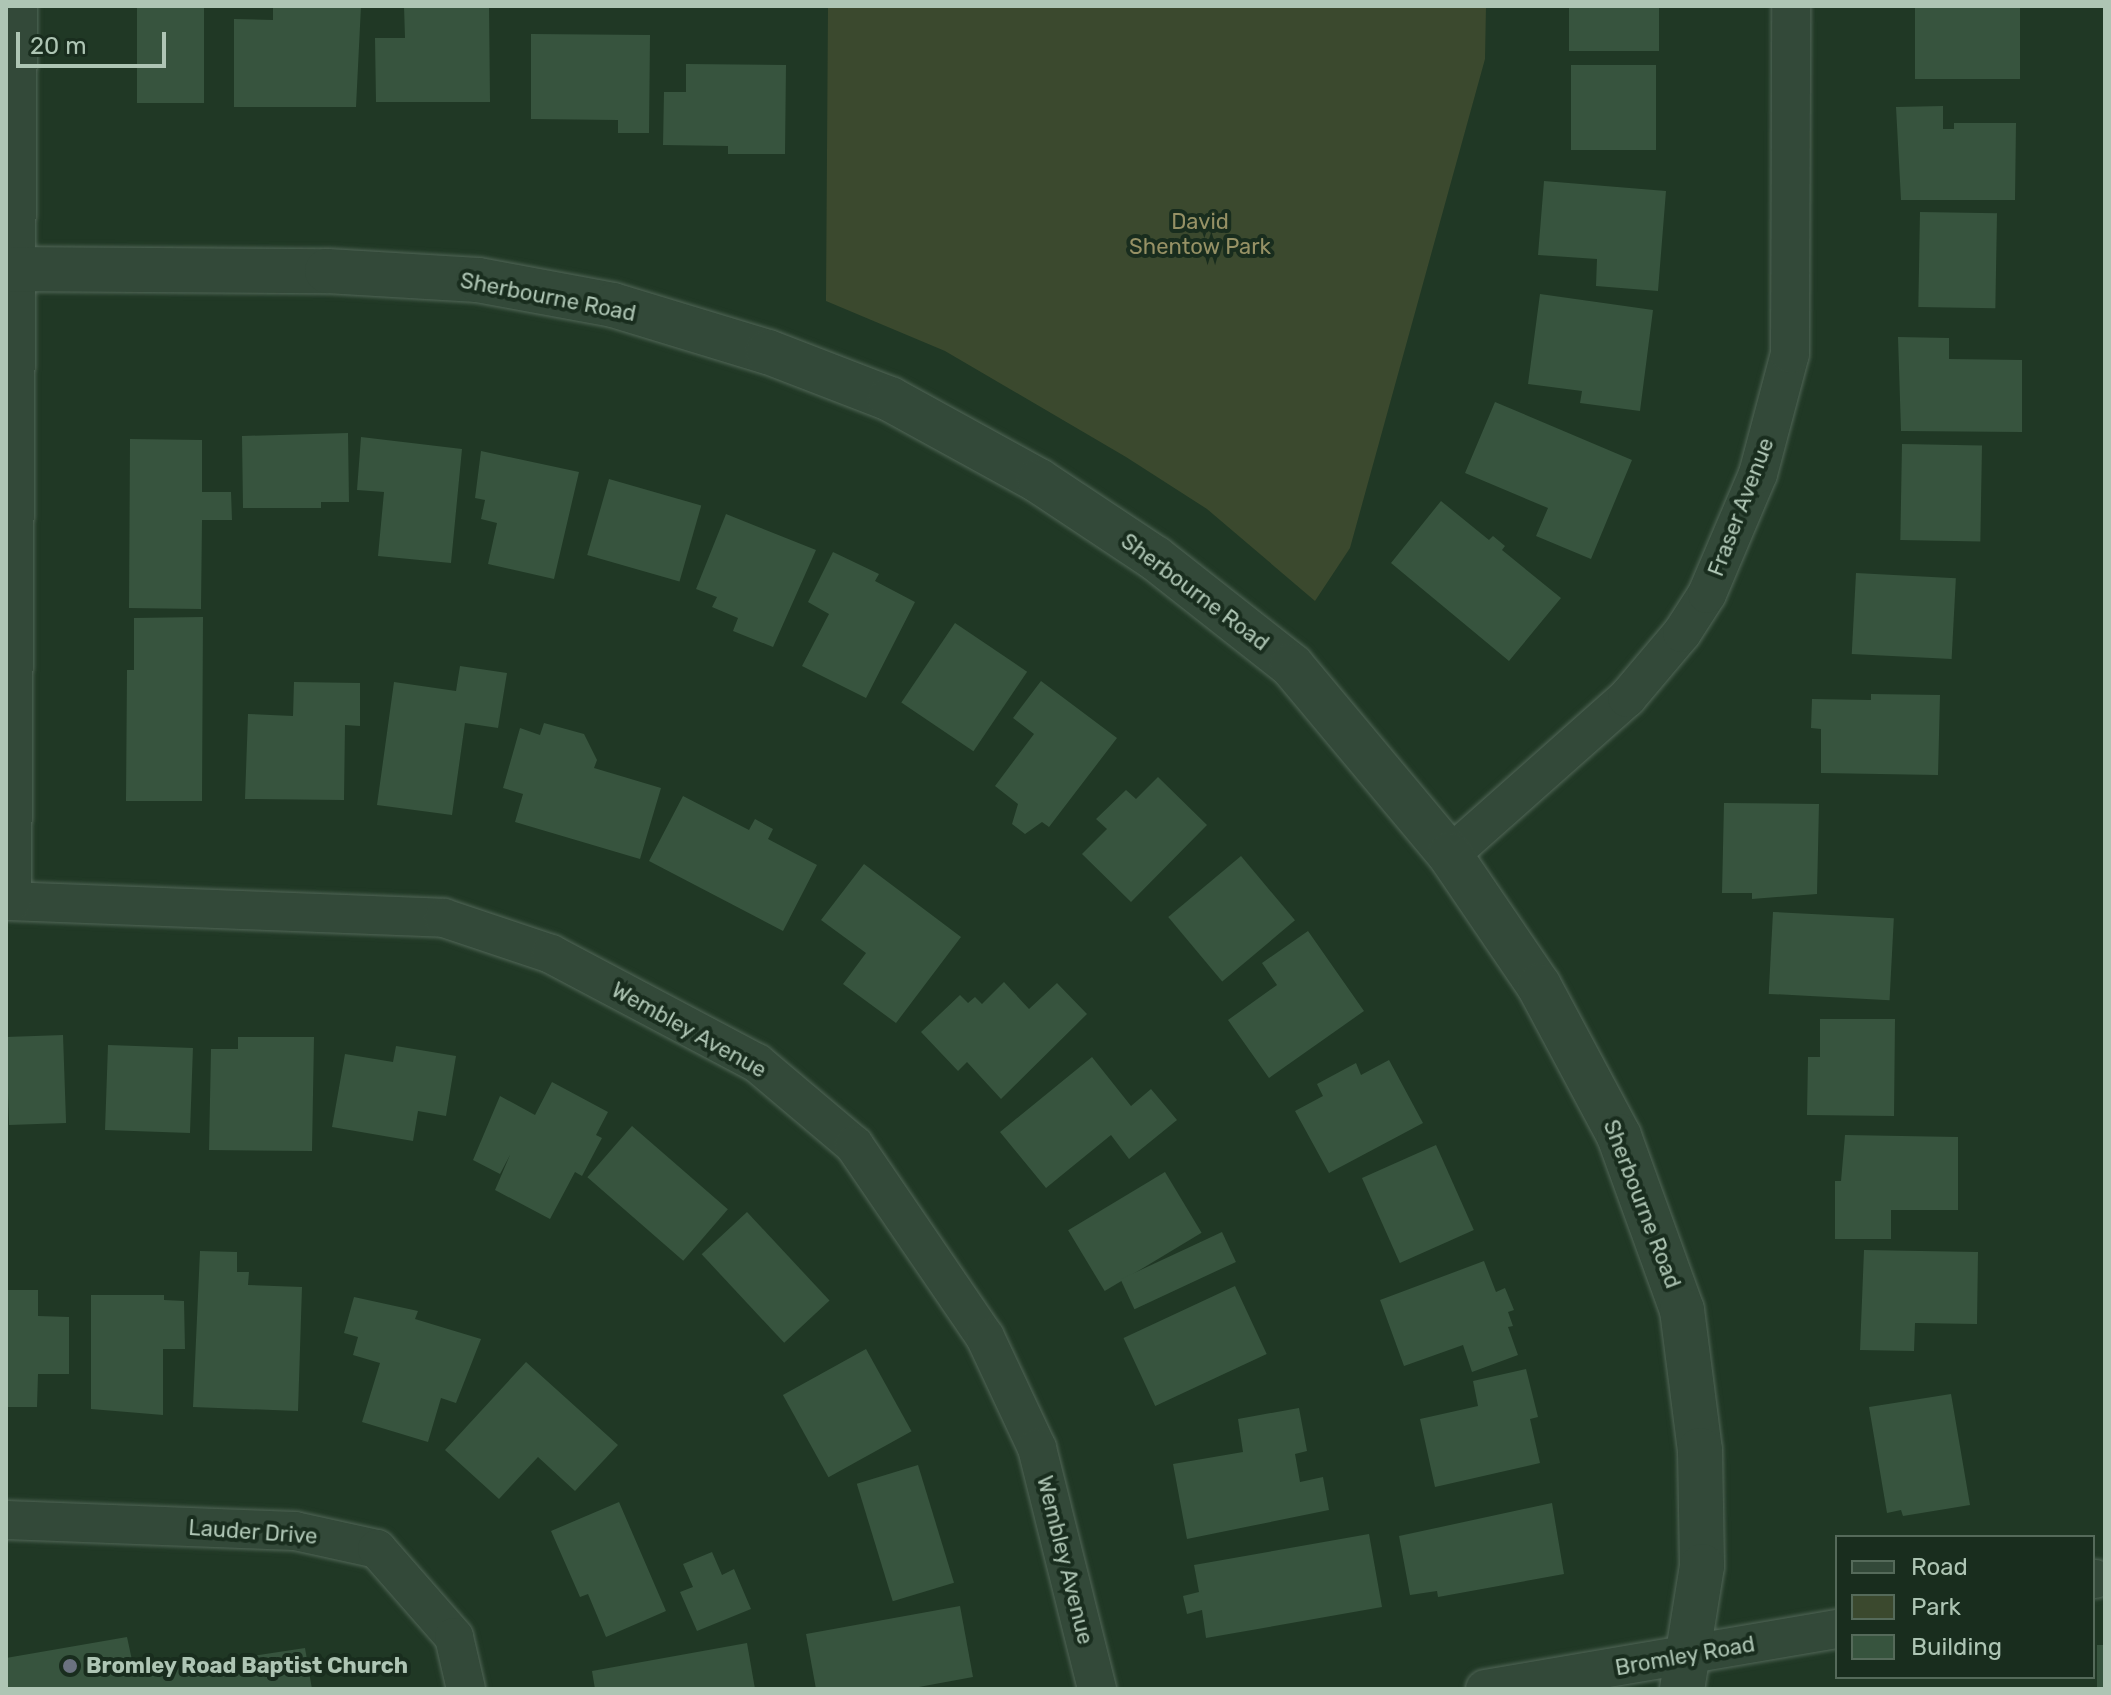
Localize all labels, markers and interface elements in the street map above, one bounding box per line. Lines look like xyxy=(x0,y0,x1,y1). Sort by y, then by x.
scale bar xyxy=(20,16,170,66)
text: 20 m xyxy=(30,32,87,60)
park label: David Shentow Park xyxy=(1129,208,1271,260)
street label: Sherbourne Road xyxy=(458,267,638,327)
street label: Fraser Avenue xyxy=(1702,434,1780,580)
street label: Sherbourne Road xyxy=(1116,528,1274,656)
street label: Wembley Avenue xyxy=(607,976,771,1084)
street label: Sherbourne Road xyxy=(1598,1116,1686,1292)
street label: Wembley Avenue xyxy=(1031,1472,1099,1648)
street label: Lauder Drive xyxy=(187,1514,319,1550)
legend xyxy=(1835,1535,2095,1679)
text: Road xyxy=(1911,1553,1968,1581)
text: Park xyxy=(1911,1593,1961,1621)
street label: Bromley Road xyxy=(1613,1631,1757,1681)
text: Building xyxy=(1911,1633,2002,1661)
place label: Bromley Road Baptist Church xyxy=(86,1653,409,1679)
marker: Bromley Road Baptist Church xyxy=(61,1657,79,1675)

